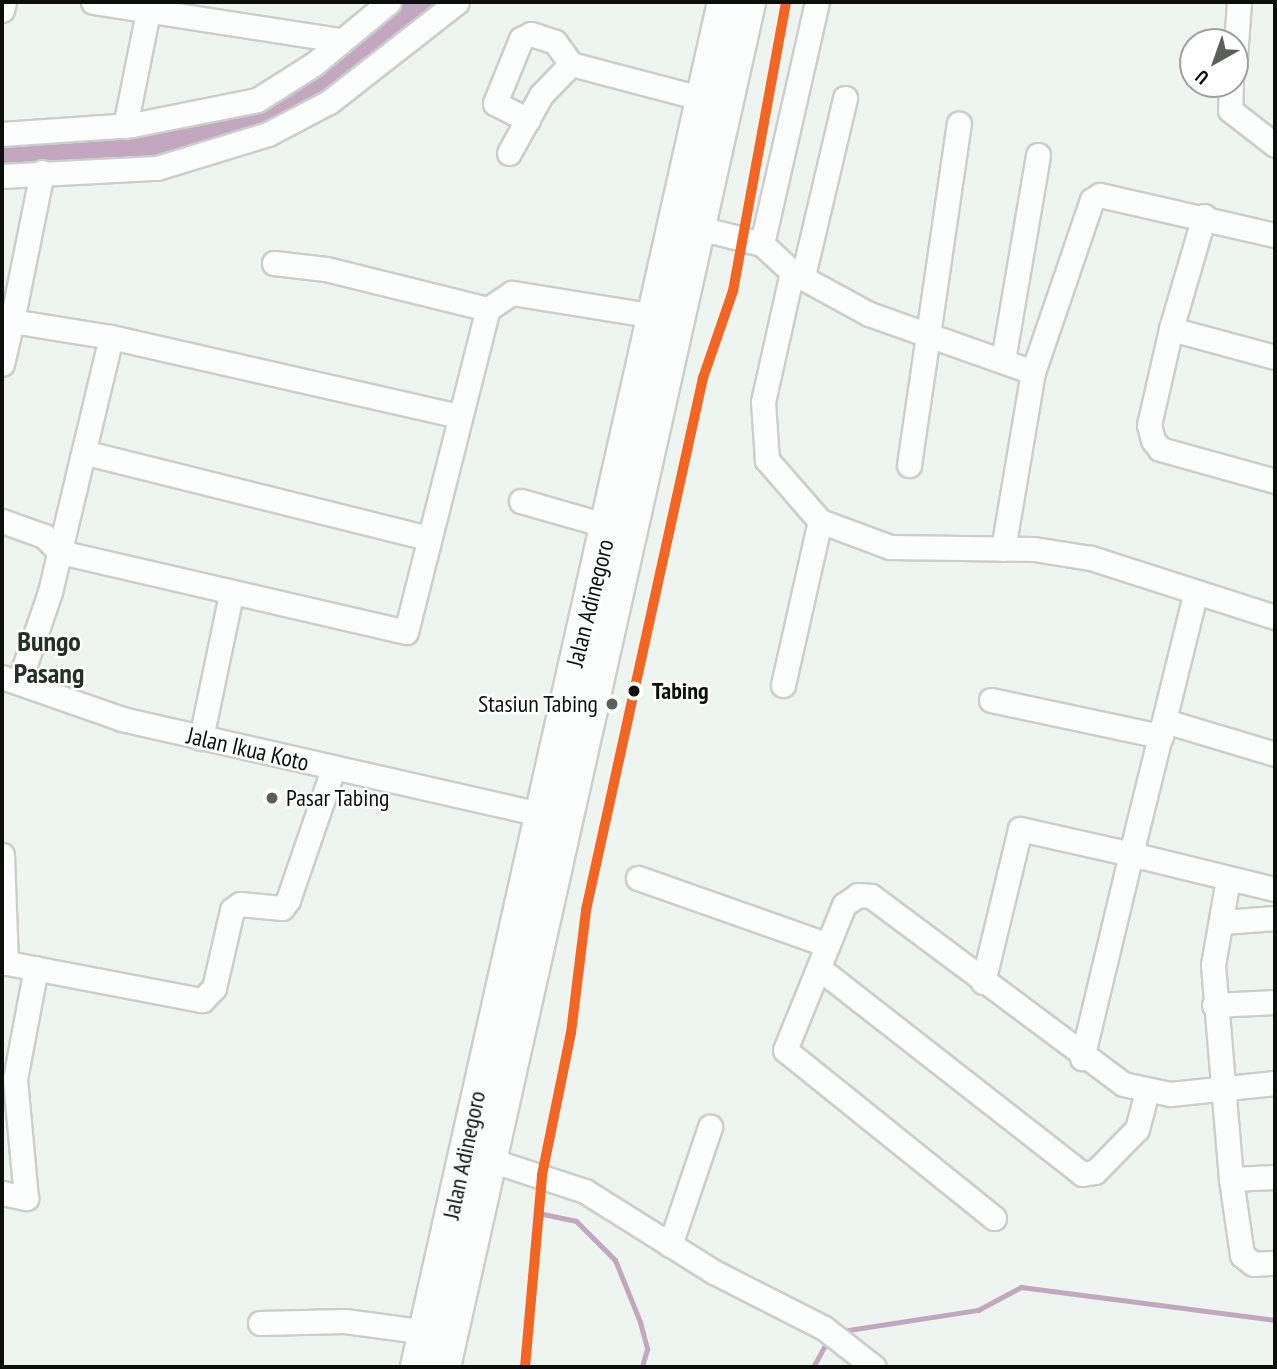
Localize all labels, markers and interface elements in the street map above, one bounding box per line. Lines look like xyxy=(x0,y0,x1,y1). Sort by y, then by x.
north arrow xyxy=(1179,28,1249,98)
text: U xyxy=(1190,65,1213,90)
street label: Jalan Adinegoro xyxy=(560,536,620,670)
district label: Bungo Pasang xyxy=(14,624,84,690)
place label: Tabing xyxy=(652,677,709,705)
marker: Tabing xyxy=(623,680,645,702)
place label: Stasiun Tabing xyxy=(477,690,598,718)
marker: Stasiun Tabing xyxy=(604,696,620,712)
street label: Jalan Ikua Koto xyxy=(184,721,312,777)
place label: Pasar Tabing xyxy=(286,784,390,812)
marker: Pasar Tabing xyxy=(264,790,280,806)
street label: Jalan Adinegoro xyxy=(436,1088,492,1222)

